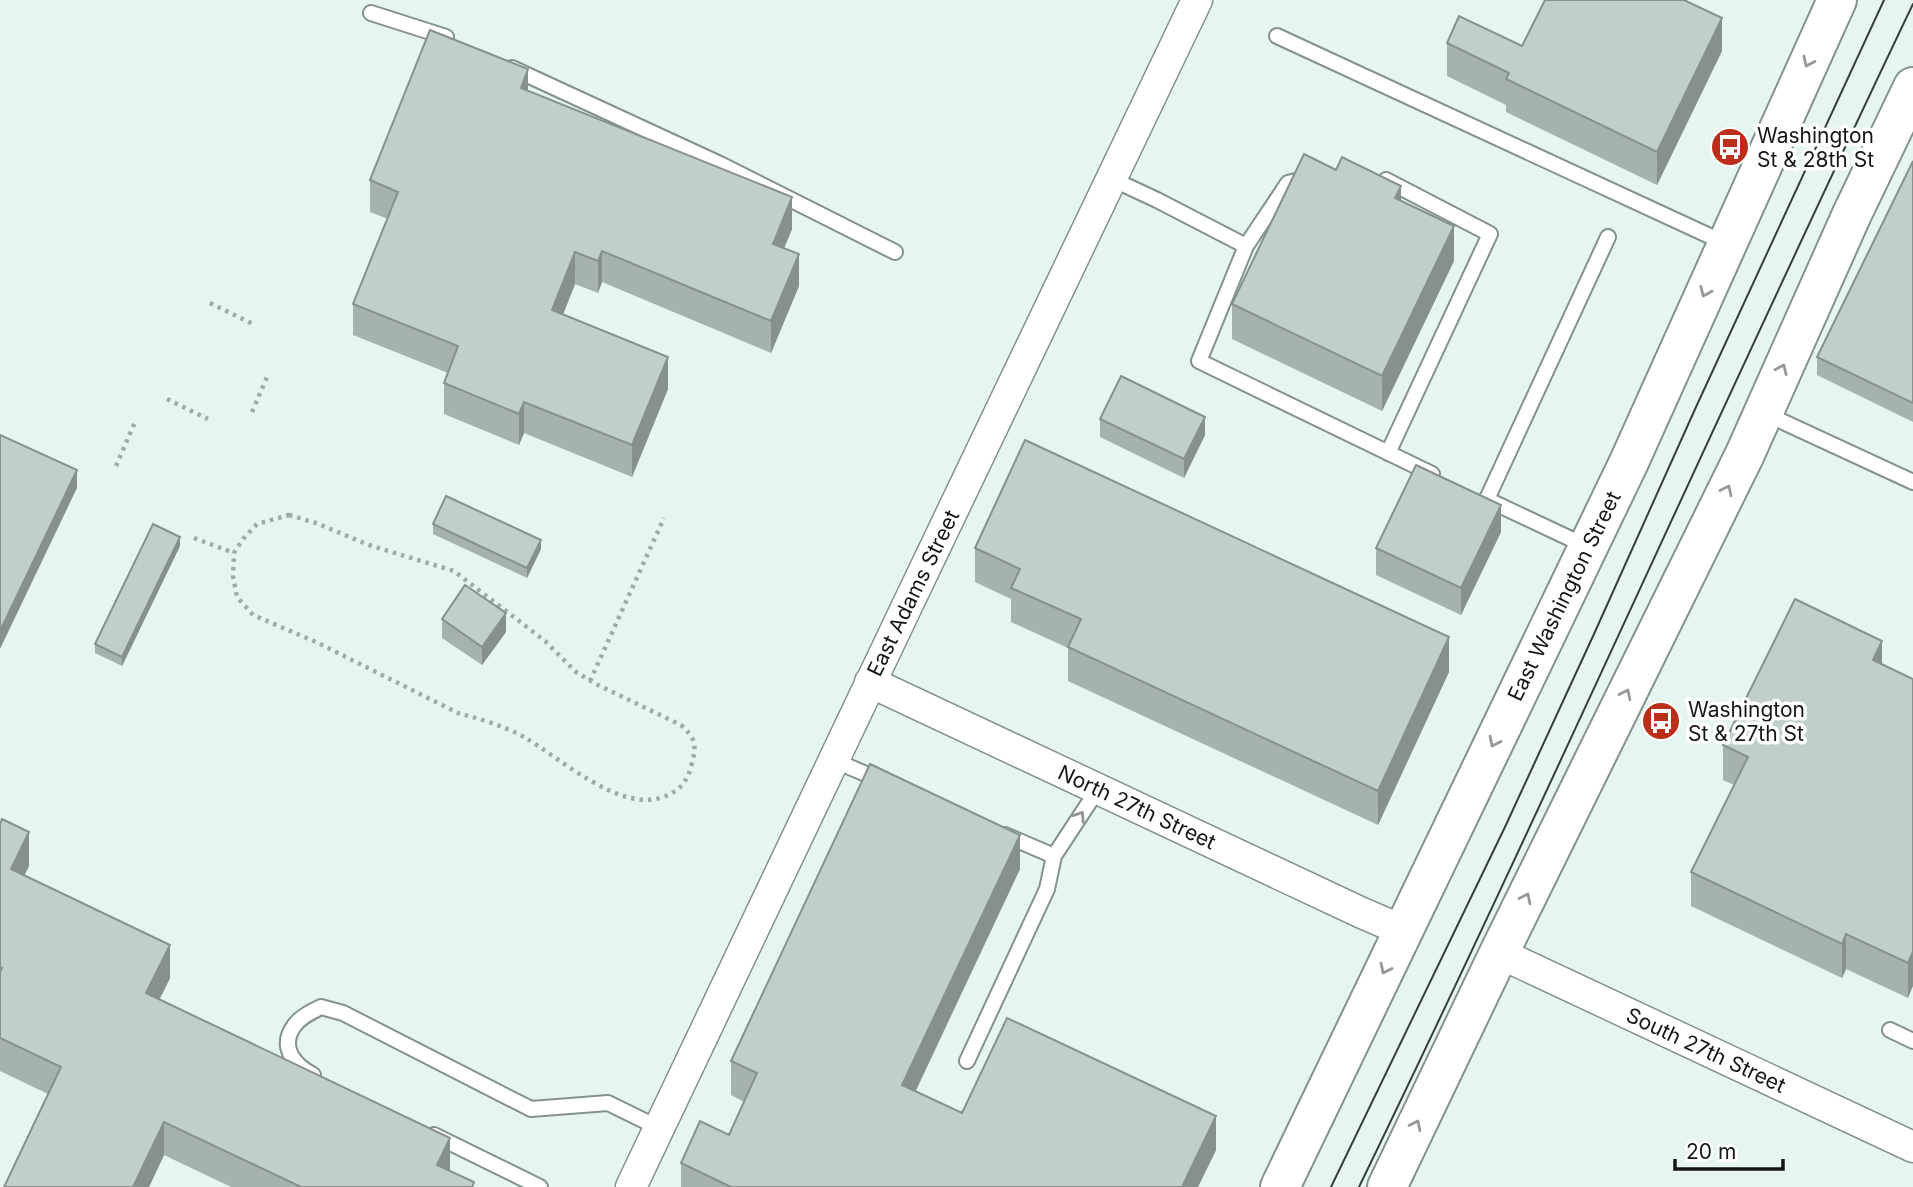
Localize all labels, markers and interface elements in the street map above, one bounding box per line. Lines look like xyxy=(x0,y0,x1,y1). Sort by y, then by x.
one-way arrow xyxy=(1802,55,1816,67)
place label: Washington St & 28th St xyxy=(1757,123,1874,172)
bus stop icon: Washington St & 28th St xyxy=(1709,126,1751,168)
one-way arrow xyxy=(1699,285,1713,297)
one-way arrow xyxy=(1774,364,1788,376)
one-way arrow xyxy=(1718,485,1732,497)
street label: East Washington Street xyxy=(1502,487,1626,705)
street label: East Adams Street xyxy=(862,506,964,680)
one-way arrow xyxy=(1618,689,1632,701)
place label: Washington St & 27th St xyxy=(1688,697,1805,746)
bus stop icon: Washington St & 27th St xyxy=(1640,700,1682,742)
one-way arrow xyxy=(1489,735,1503,747)
street label: North 27th Street xyxy=(1054,760,1220,855)
one-way arrow xyxy=(1072,811,1085,824)
one-way arrow xyxy=(1517,893,1531,906)
one-way arrow xyxy=(1379,962,1393,974)
street label: South 27th Street xyxy=(1622,1002,1790,1098)
one-way arrow xyxy=(1408,1120,1422,1133)
scale bar xyxy=(1675,1128,1784,1172)
text: 20 m xyxy=(1686,1139,1736,1164)

